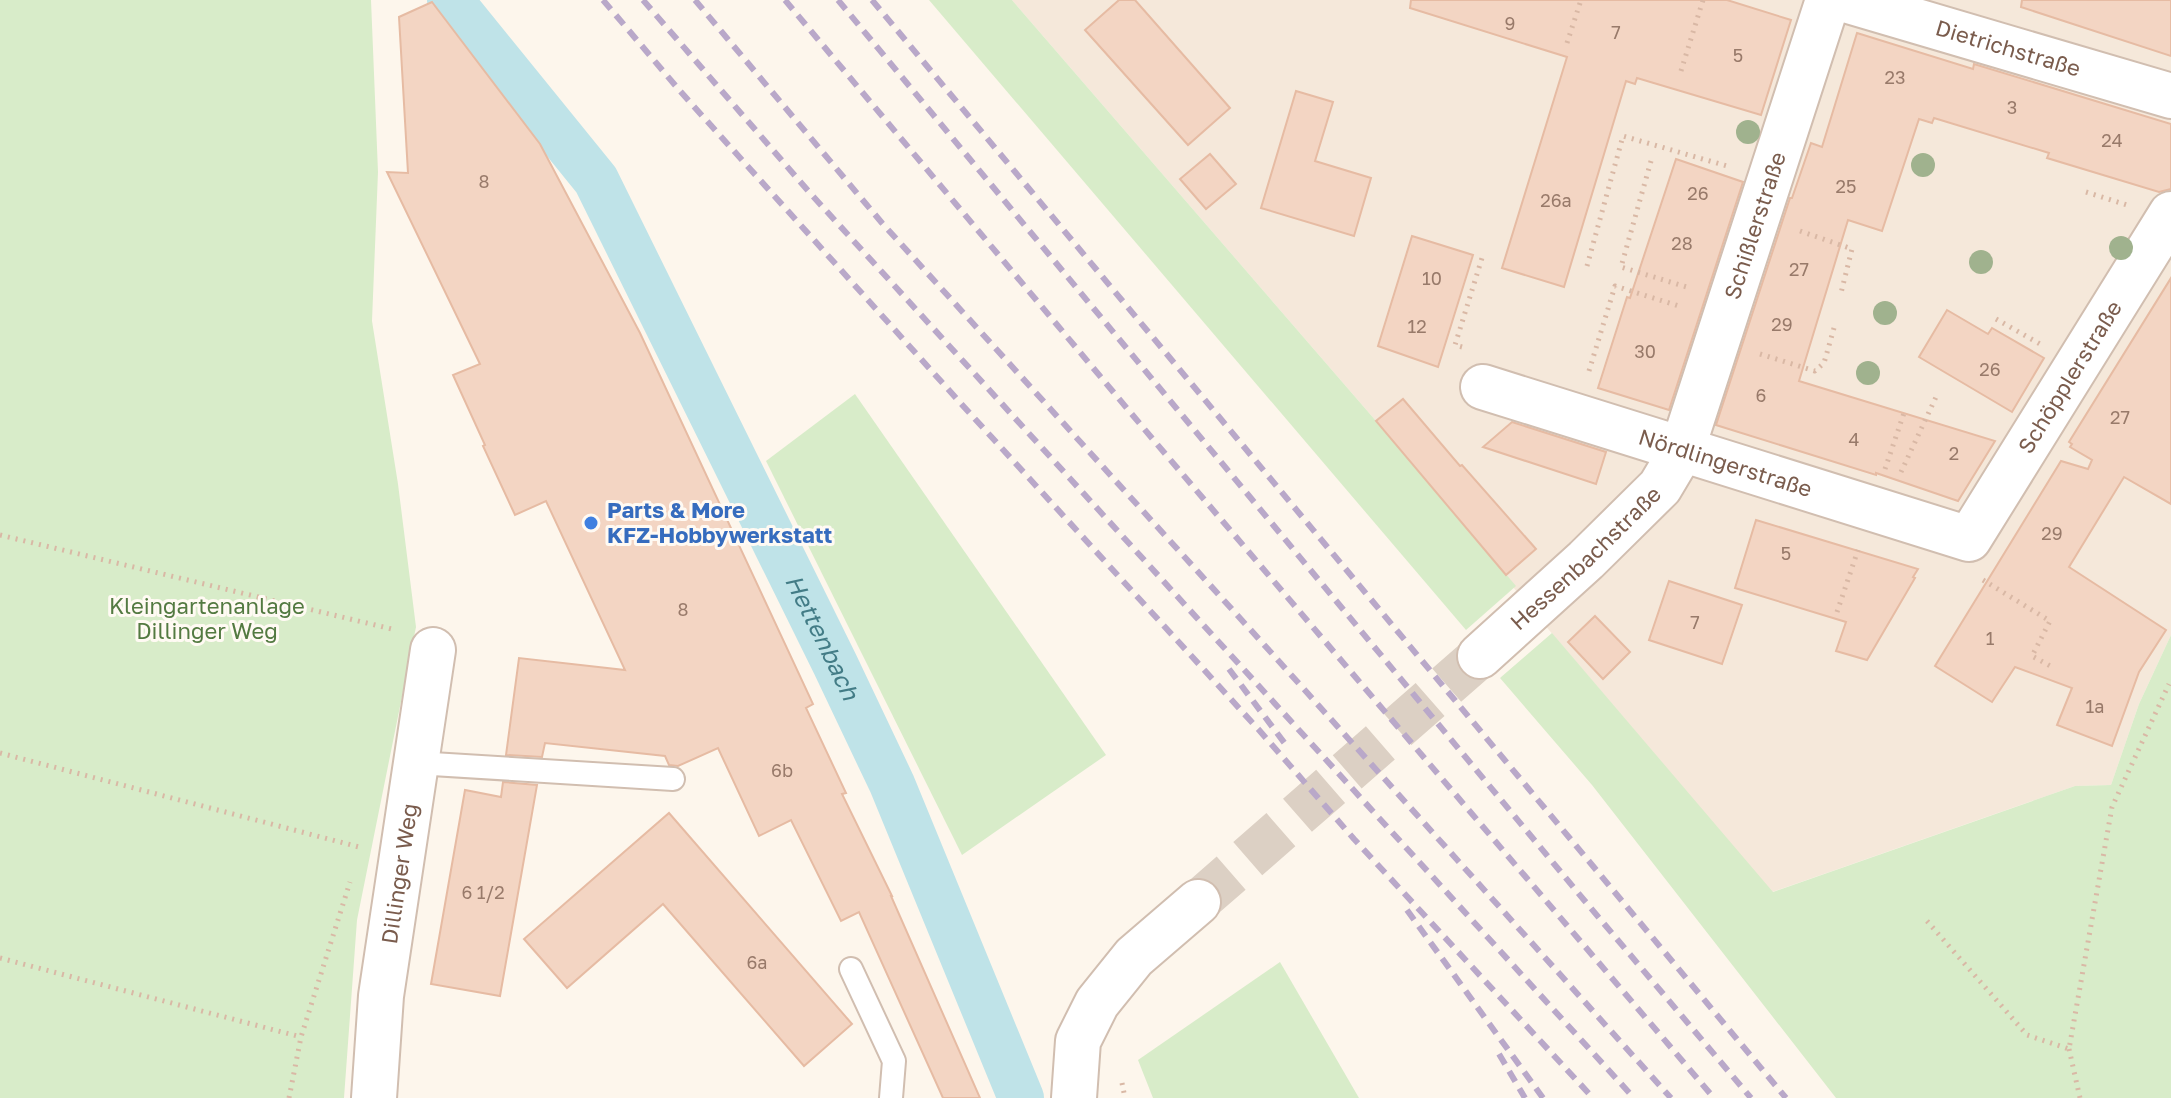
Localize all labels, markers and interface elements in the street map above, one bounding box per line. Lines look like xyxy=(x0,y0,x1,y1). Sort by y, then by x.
house number: 9 xyxy=(1505,12,1515,34)
street label: Dietrichstraße xyxy=(1933,13,2084,82)
house number: 7 xyxy=(1611,21,1621,43)
house number: 5 xyxy=(1733,44,1743,66)
house number: 23 xyxy=(1885,66,1905,88)
house number: 3 xyxy=(2007,96,2017,118)
house number: 24 xyxy=(2101,129,2123,151)
street label: Schißlerstraße xyxy=(1718,148,1791,302)
house number: 8 xyxy=(479,170,489,192)
house number: 25 xyxy=(1836,175,1856,197)
house number: 26 xyxy=(1687,182,1709,204)
house number: 26a xyxy=(1540,189,1572,211)
house number: 28 xyxy=(1671,232,1693,254)
house number: 27 xyxy=(1789,258,1809,280)
house number: 10 xyxy=(1422,267,1442,289)
street label: Schöpplerstraße xyxy=(2012,295,2127,458)
house number: 29 xyxy=(1771,313,1793,335)
house number: 12 xyxy=(1407,315,1427,337)
house number: 30 xyxy=(1634,340,1656,362)
house number: 26 xyxy=(1979,358,2001,380)
house number: 6 xyxy=(1756,384,1766,406)
house number: 27 xyxy=(2110,406,2130,428)
street label: Nördlingerstraße xyxy=(1636,423,1816,502)
house number: 4 xyxy=(1849,428,1860,450)
house number: 2 xyxy=(1949,442,1959,464)
street label: Hessenbachstraße xyxy=(1504,480,1666,635)
place label: Parts & More KFZ-Hobbywerkstatt xyxy=(607,496,832,548)
marker: Parts & More KFZ-Hobbywerkstatt xyxy=(582,514,600,532)
house number: 29 xyxy=(2041,522,2063,544)
house number: 5 xyxy=(1781,542,1791,564)
water label: Hettenbach xyxy=(780,569,866,705)
park label: Kleingartenanlage Dillinger Weg xyxy=(109,592,305,644)
house number: 8 xyxy=(678,598,688,620)
house number: 7 xyxy=(1690,611,1700,633)
house number: 1 xyxy=(1986,627,1995,649)
house number: 1a xyxy=(2086,695,2104,717)
house number: 6b xyxy=(771,759,793,781)
street label: Dillinger Weg xyxy=(375,801,423,946)
house number: 6 1/2 xyxy=(461,881,505,903)
house number: 6a xyxy=(746,951,768,973)

